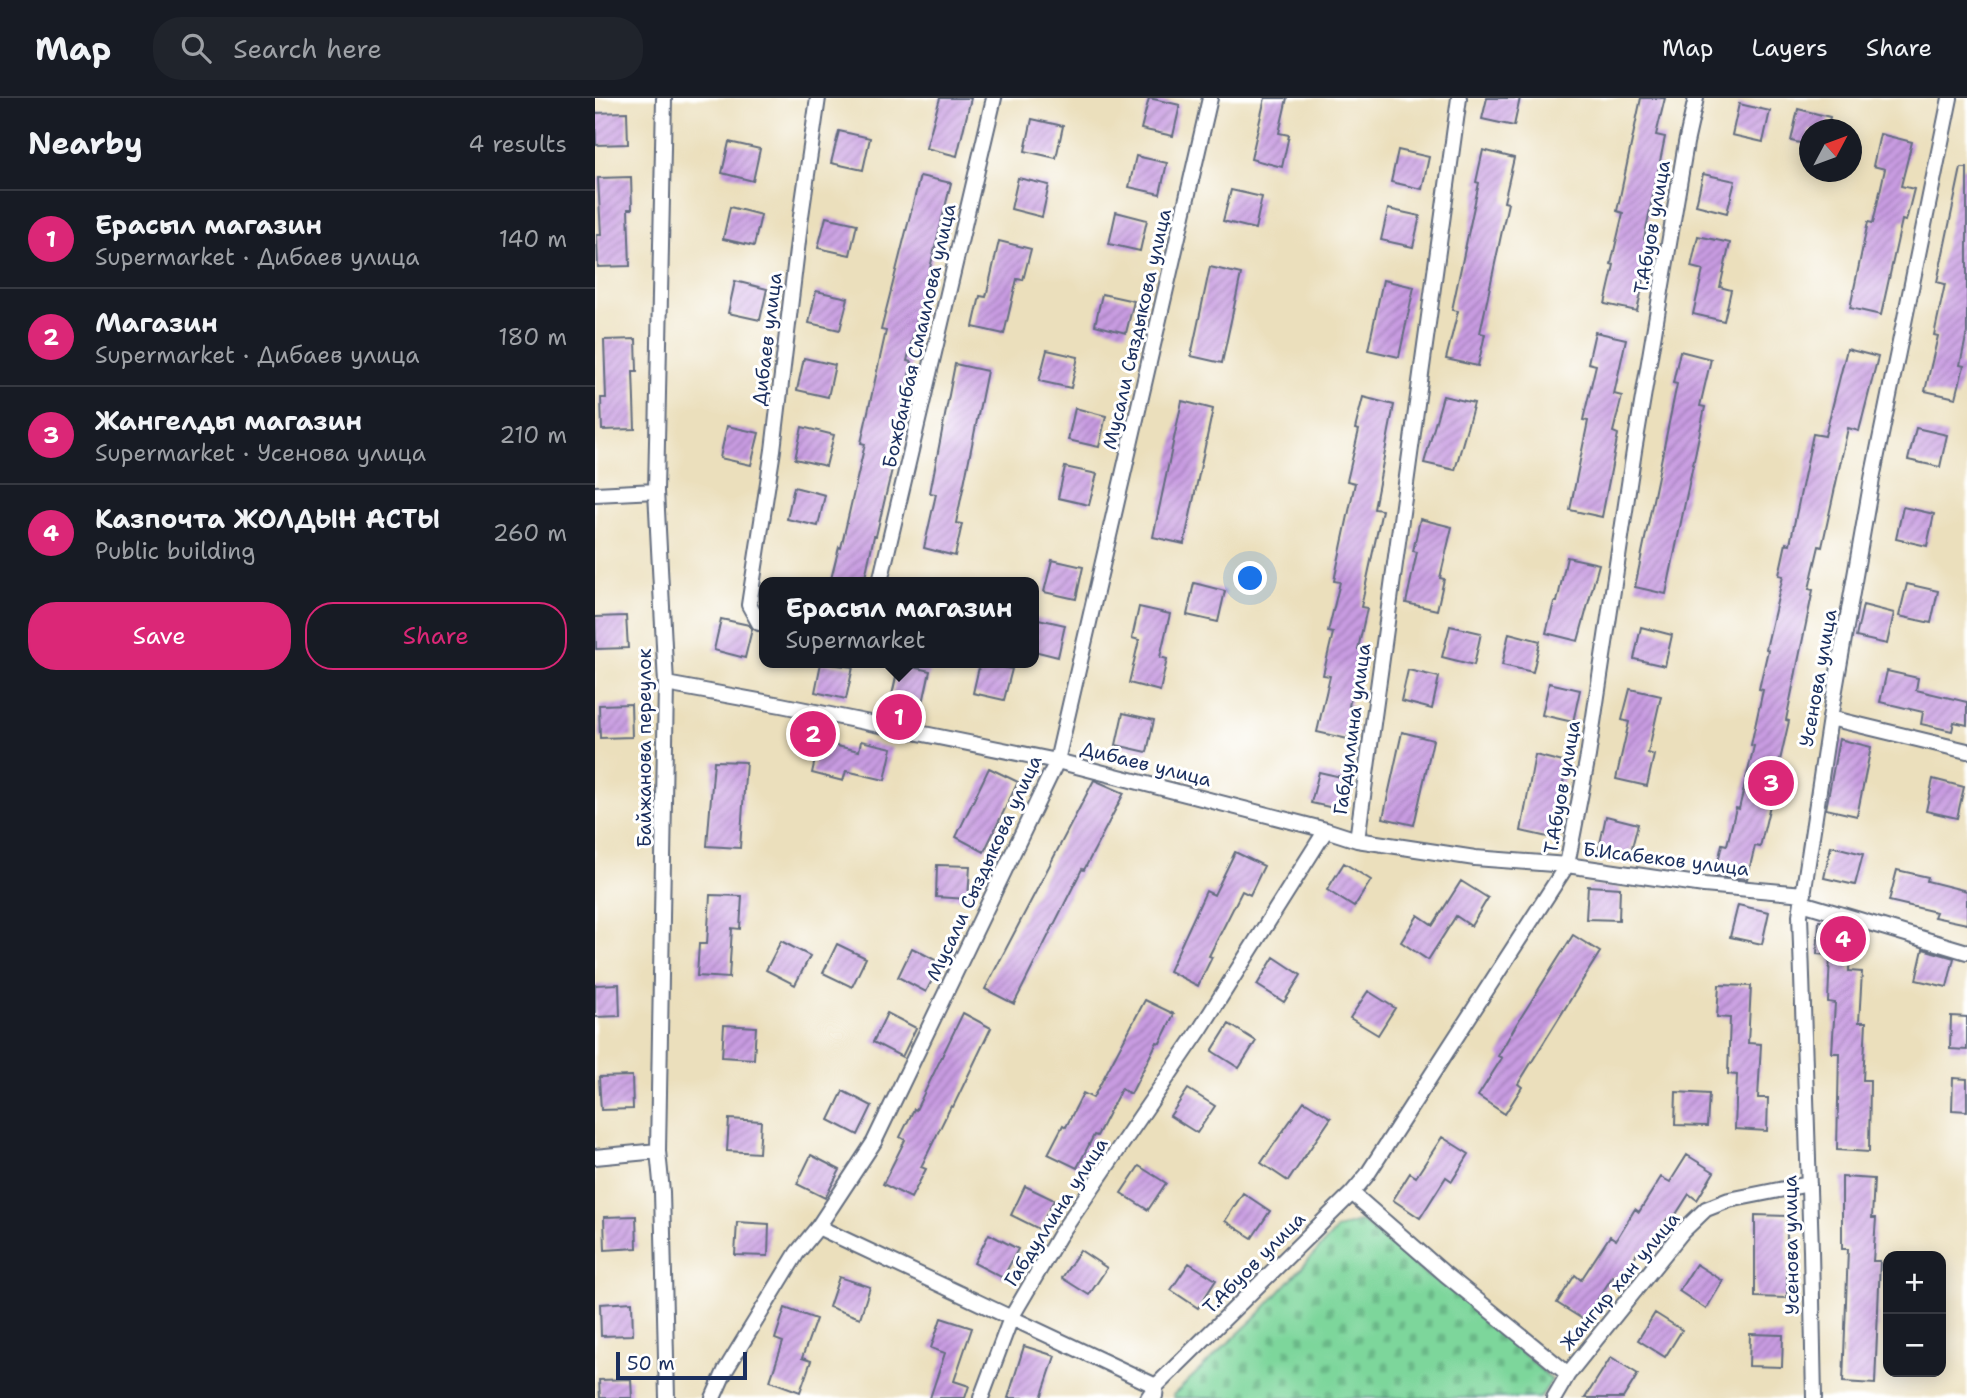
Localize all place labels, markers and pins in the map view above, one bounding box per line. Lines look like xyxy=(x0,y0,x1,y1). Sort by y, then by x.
pin: 1 xyxy=(876,691,922,743)
pin: 2 xyxy=(790,708,836,760)
pin: 3 xyxy=(1748,757,1794,809)
pin: 4 xyxy=(1820,913,1866,965)

